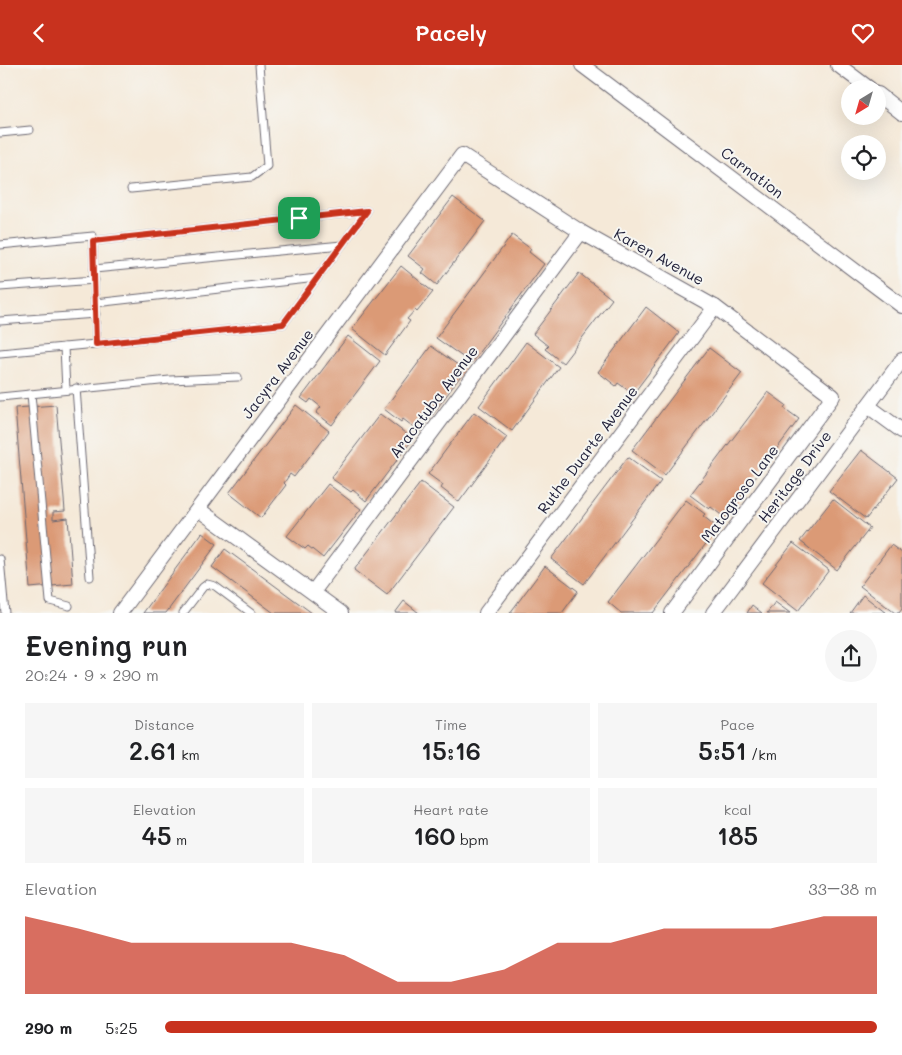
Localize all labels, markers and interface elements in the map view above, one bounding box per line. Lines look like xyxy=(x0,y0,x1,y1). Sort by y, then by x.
text: Pacely xyxy=(415,18,487,47)
icon: back xyxy=(25,19,53,47)
icon: heart xyxy=(849,19,877,47)
north arrow xyxy=(841,80,886,125)
map controls xyxy=(841,80,886,180)
button: locate xyxy=(841,135,886,180)
street label: Carnation xyxy=(717,142,788,202)
pin xyxy=(278,197,320,239)
icon: arrive xyxy=(285,204,313,232)
street label: Karen Avenue xyxy=(611,223,708,289)
street label: Jacyra Avenue xyxy=(237,324,318,422)
street label: Aracatuba Avenue xyxy=(384,341,482,462)
street label: Ruthe Duarte Avenue xyxy=(533,382,642,517)
street label: Heritage Drive xyxy=(753,426,835,527)
street label: Matogroso Lane xyxy=(696,440,783,546)
text: Evening run xyxy=(25,627,188,663)
button: share xyxy=(825,630,877,682)
text: 20:24 · 9 × 290 m xyxy=(25,664,159,685)
text: Distance xyxy=(134,715,194,734)
text: Time xyxy=(435,715,467,734)
text: Pace xyxy=(721,715,755,734)
text: 2.61 xyxy=(129,734,177,766)
text: 15:16 xyxy=(421,734,481,766)
text: 5:51 xyxy=(698,734,747,766)
text: km xyxy=(177,745,200,764)
text: /km xyxy=(747,745,777,764)
text: Elevation xyxy=(133,800,196,819)
text: Heart rate xyxy=(413,800,489,819)
text: kcal xyxy=(724,800,752,819)
text: 45 xyxy=(141,819,172,851)
text: 160 xyxy=(413,819,455,851)
text: 185 xyxy=(717,819,758,851)
text: m xyxy=(172,830,187,849)
text: bpm xyxy=(455,830,489,849)
text: Elevation xyxy=(25,878,97,899)
text: 33–38 m xyxy=(808,878,877,899)
text: 290 m xyxy=(25,1017,72,1038)
text: 5:25 xyxy=(105,1017,138,1038)

